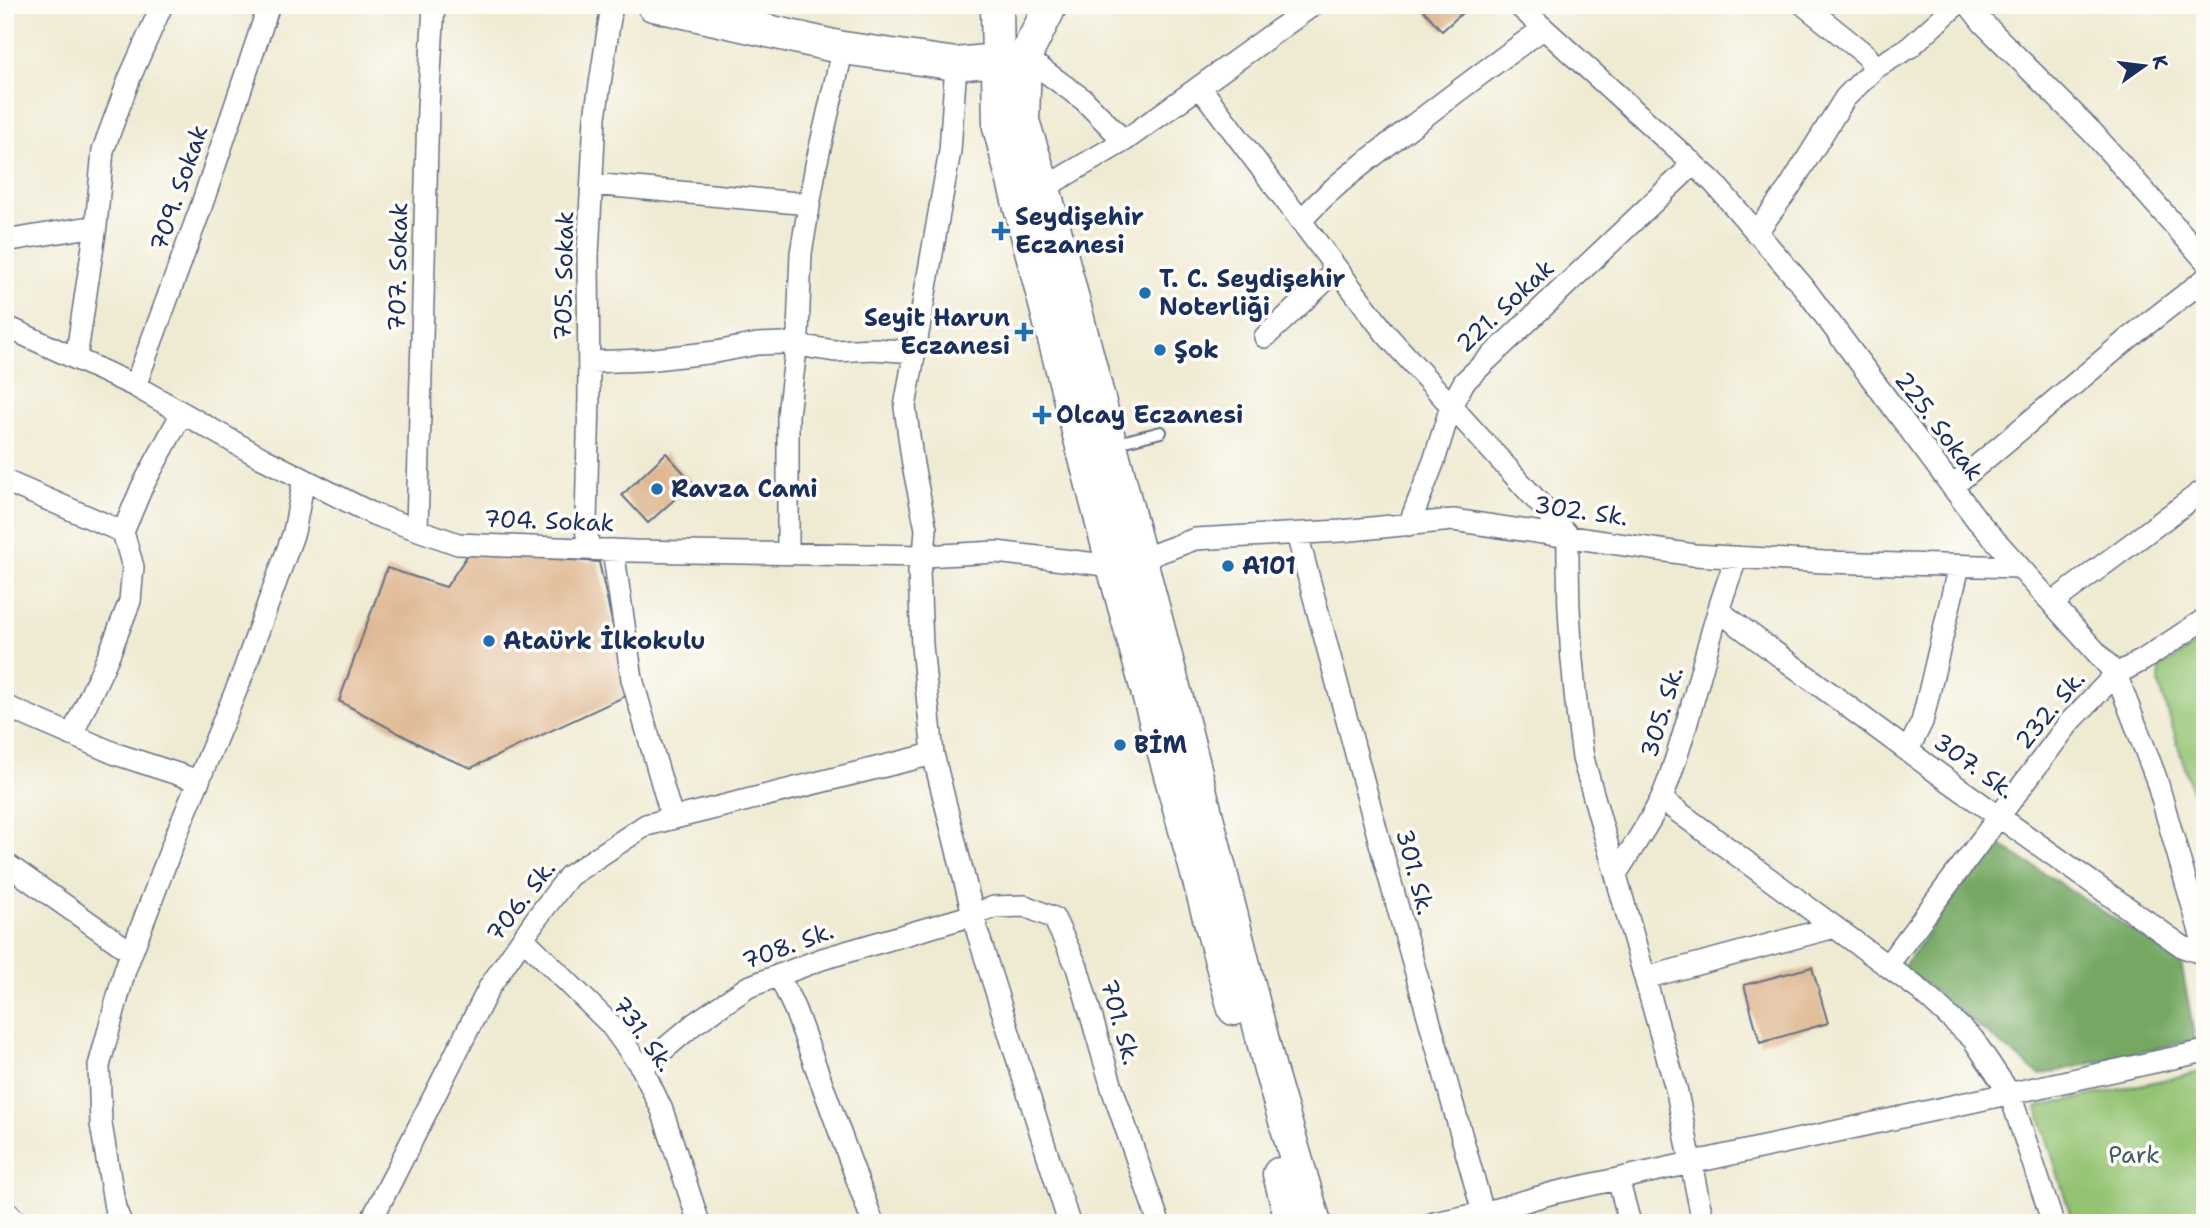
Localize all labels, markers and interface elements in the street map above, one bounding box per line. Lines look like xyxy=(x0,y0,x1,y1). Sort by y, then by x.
north arrow xyxy=(2108,32,2178,102)
text: K xyxy=(2146,53,2174,71)
street label: 709. Sokak xyxy=(142,121,216,255)
place label: Seydişehir Eczanesi xyxy=(1015,201,1144,261)
street label: 707. Sokak xyxy=(381,202,415,332)
street label: 705. Sokak xyxy=(547,211,581,341)
marker: Seydişehir Eczanesi xyxy=(993,223,1009,239)
street label: 221. Sokak xyxy=(1449,252,1561,360)
place label: T. C. Seydişehir Noterliği xyxy=(1159,263,1346,323)
marker: T. C. Seydişehir Noterliği xyxy=(1137,285,1153,301)
place label: Seyit Harun Eczanesi xyxy=(864,302,1010,362)
marker: Seyit Harun Eczanesi xyxy=(1016,324,1032,340)
place label: Şok xyxy=(1174,334,1219,366)
marker: Şok xyxy=(1152,342,1168,358)
street label: 225. Sokak xyxy=(1887,365,1991,487)
place label: Olcay Eczanesi xyxy=(1056,399,1243,431)
marker: Olcay Eczanesi xyxy=(1034,407,1050,423)
place label: Ravza Cami xyxy=(671,473,818,505)
marker: Ravza Cami xyxy=(649,481,665,497)
street label: 302. Sk. xyxy=(1532,489,1630,533)
street label: 704. Sokak xyxy=(483,503,615,539)
place label: A101 xyxy=(1242,550,1296,582)
marker: A101 xyxy=(1220,558,1236,574)
place label: Ataürk İlkokulu xyxy=(503,625,705,657)
marker: Ataürk İlkokulu xyxy=(481,633,497,649)
street label: 305. Sk. xyxy=(1633,663,1691,761)
street label: 232. Sk. xyxy=(2008,664,2092,756)
street label: 307. Sk. xyxy=(1927,726,2021,806)
place label: BİM xyxy=(1134,729,1187,761)
marker: BİM xyxy=(1112,737,1128,753)
street label: 301. Sk. xyxy=(1388,825,1442,919)
street label: 706. Sk. xyxy=(479,854,563,948)
street label: 708. Sk. xyxy=(738,915,838,977)
street label: 701. Sk. xyxy=(1093,975,1147,1069)
street label: 731. Sk. xyxy=(605,990,681,1078)
park label: Park xyxy=(2108,1139,2160,1171)

